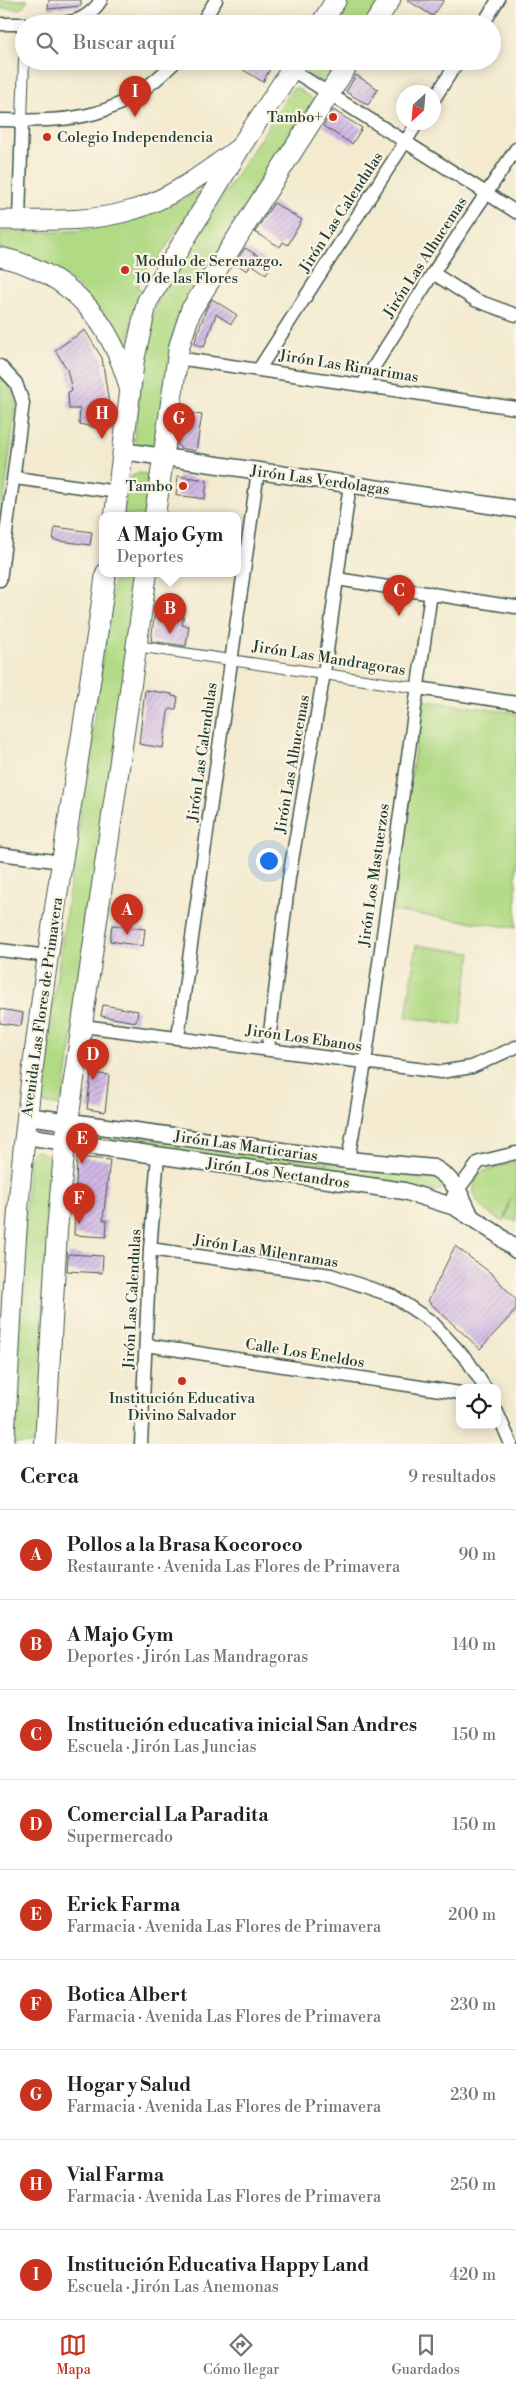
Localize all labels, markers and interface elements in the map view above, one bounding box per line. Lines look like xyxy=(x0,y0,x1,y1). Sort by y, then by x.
search box xyxy=(15,15,501,70)
icon: search xyxy=(33,29,61,57)
text: Buscar aquí xyxy=(73,31,175,55)
pin: I xyxy=(119,76,151,117)
north arrow xyxy=(396,85,441,130)
place label: Tambo+ xyxy=(267,108,323,127)
marker: Tambo+ xyxy=(327,111,339,123)
place label: Colegio Independencia xyxy=(57,128,213,147)
marker: Colegio Independencia xyxy=(41,131,53,143)
street label: Jirón Las Calendulas xyxy=(295,148,388,277)
street label: Jirón Las Alhucemas xyxy=(379,193,472,322)
place label: Modulo de Serenazgo. 10 de las Flores xyxy=(135,252,282,288)
marker: Modulo de Serenazgo. 10 de las Flores xyxy=(119,264,131,276)
street label: Jirón Las Rimarimas xyxy=(277,346,420,387)
pin: H xyxy=(86,398,118,439)
pin: G xyxy=(163,403,195,444)
street label: Jirón Las Verdolagas xyxy=(248,461,391,500)
place label: Tambo xyxy=(126,477,173,496)
marker: Tambo xyxy=(177,480,189,492)
popup xyxy=(99,512,241,577)
text: A Majo Gym xyxy=(117,523,223,547)
text: Deportes xyxy=(117,547,183,567)
pin: C xyxy=(383,575,415,616)
pin: B xyxy=(154,593,186,634)
street label: Jirón Las Mandragoras xyxy=(250,637,407,680)
street label: Jirón Las Calendulas xyxy=(183,681,222,824)
street label: Jirón Las Alhucemas xyxy=(271,693,314,836)
street label: Jirón Los Mastuerzos xyxy=(355,802,394,949)
your location xyxy=(256,848,282,874)
pin: A xyxy=(111,894,143,935)
street label: Avenida Las Flores de Primavera xyxy=(18,896,67,1119)
street label: Jirón Los Ebanos xyxy=(244,1021,363,1056)
pin: D xyxy=(77,1039,109,1080)
pin: E xyxy=(66,1123,98,1164)
street label: Jirón Las Marticarias xyxy=(172,1127,319,1166)
street label: Jirón Los Nectandros xyxy=(204,1154,351,1193)
pin: F xyxy=(63,1183,95,1224)
street label: Jirón Las Calendulas xyxy=(119,1228,146,1371)
street label: Jirón Las Milenramas xyxy=(191,1231,340,1272)
street label: Calle Los Eneldos xyxy=(244,1335,366,1372)
marker: Institución Educativa Divino Salvador xyxy=(176,1375,188,1387)
map controls xyxy=(456,1384,501,1429)
button: locate xyxy=(456,1384,501,1429)
place label: Institución Educativa Divino Salvador xyxy=(109,1389,255,1425)
text: Cerca xyxy=(20,1464,79,1490)
text: 9 resultados xyxy=(408,1467,496,1487)
text: Pollos a la Brasa Kocoroco xyxy=(67,1533,303,1557)
text: A xyxy=(30,1545,42,1565)
text: 90 m xyxy=(458,1545,496,1565)
text: Restaurante · Avenida Las Flores de Primavera xyxy=(67,1557,400,1577)
text: A Majo Gym xyxy=(67,1623,174,1647)
text: B xyxy=(30,1635,42,1655)
text: 140 m xyxy=(452,1635,496,1655)
text: Deportes · Jirón Las Mandragoras xyxy=(67,1647,308,1667)
text: Institución educativa inicial San Andres xyxy=(67,1713,417,1737)
text: C xyxy=(30,1725,42,1745)
text: 150 m xyxy=(452,1725,496,1745)
text: Escuela · Jirón Las Juncias xyxy=(67,1737,257,1757)
text: Comercial La Paradita xyxy=(67,1803,269,1827)
text: D xyxy=(30,1815,42,1835)
text: 150 m xyxy=(452,1815,496,1835)
text: Supermercado xyxy=(67,1827,173,1847)
text: Erick Farma xyxy=(67,1893,180,1917)
text: E xyxy=(30,1905,42,1925)
text: 200 m xyxy=(448,1905,496,1925)
text: Farmacia · Avenida Las Flores de Primavera xyxy=(67,1917,381,1937)
text: Botica Albert xyxy=(67,1983,187,2007)
text: F xyxy=(30,1995,42,2015)
text: 230 m xyxy=(450,1995,496,2015)
text: Farmacia · Avenida Las Flores de Primavera xyxy=(67,2007,381,2027)
text: Hogar y Salud xyxy=(67,2073,191,2097)
text: G xyxy=(30,2085,42,2105)
text: 230 m xyxy=(450,2085,496,2105)
text: Farmacia · Avenida Las Flores de Primavera xyxy=(67,2097,381,2117)
text: Vial Farma xyxy=(67,2163,164,2187)
text: H xyxy=(29,2175,43,2195)
text: 250 m xyxy=(450,2175,496,2195)
text: Farmacia · Avenida Las Flores de Primavera xyxy=(67,2187,381,2207)
text: Institución Educativa Happy Land xyxy=(67,2253,369,2277)
text: I xyxy=(33,2265,39,2285)
text: 420 m xyxy=(449,2265,496,2285)
text: Escuela · Jirón Las Anemonas xyxy=(67,2277,279,2297)
tab: Mapa xyxy=(56,2331,91,2379)
tab: Cómo llegar xyxy=(203,2331,279,2379)
tab: Guardados xyxy=(392,2331,460,2379)

